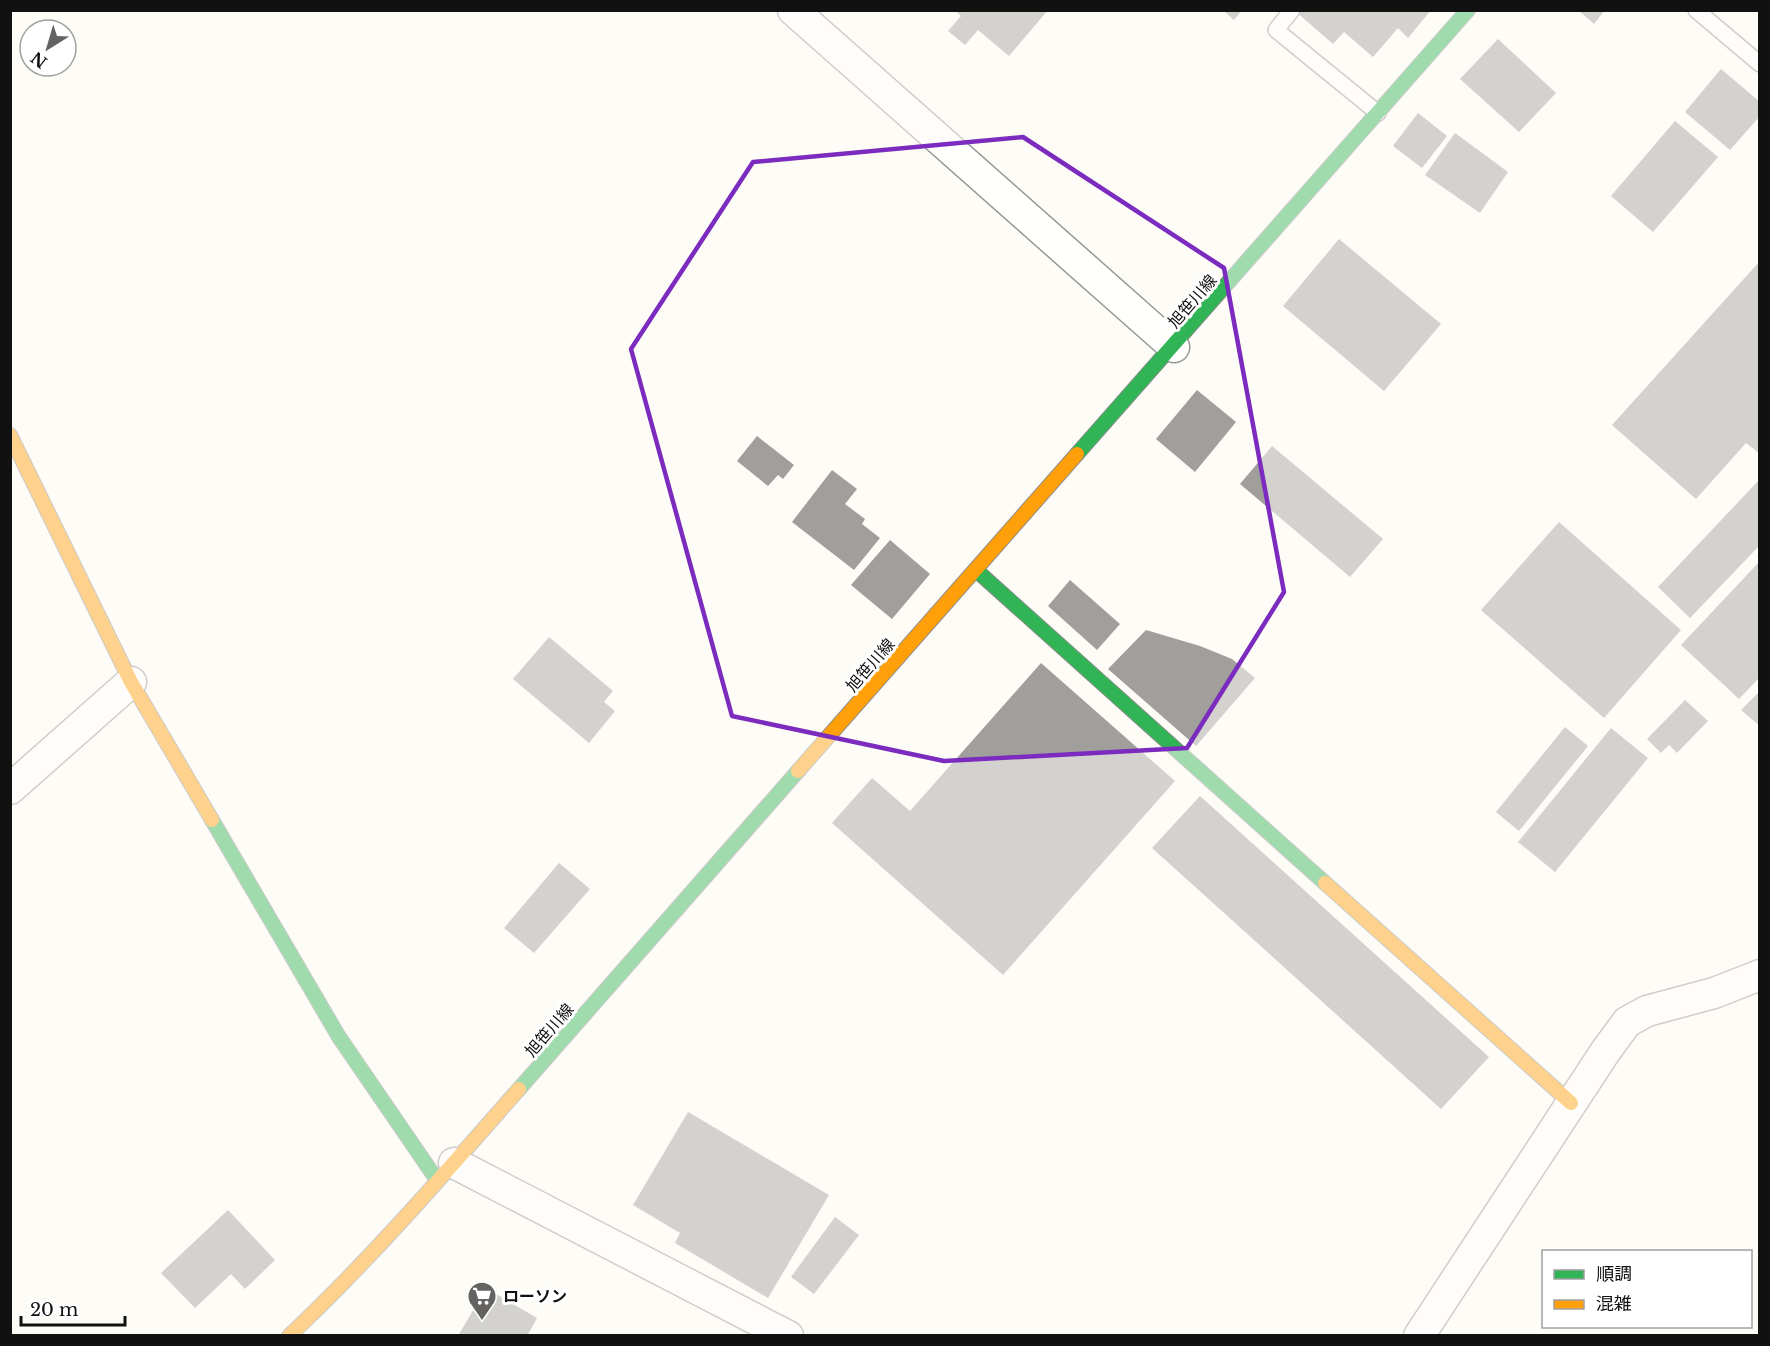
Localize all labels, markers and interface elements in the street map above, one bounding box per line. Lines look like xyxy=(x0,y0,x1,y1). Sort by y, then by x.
north arrow xyxy=(18,18,78,78)
text: N xyxy=(27,47,51,72)
street label: 旭笹川線 xyxy=(1163,270,1221,332)
street label: 旭笹川線 xyxy=(841,634,899,696)
street label: 旭笹川線 xyxy=(520,999,578,1061)
legend xyxy=(1542,1250,1752,1328)
text: 順調 xyxy=(1596,1263,1632,1285)
supermarket icon: ローソン xyxy=(466,1280,498,1322)
place label: ローソン xyxy=(503,1286,567,1306)
scale bar xyxy=(21,1289,124,1327)
text: 混雑 xyxy=(1596,1293,1632,1315)
text: 20 m xyxy=(30,1299,78,1321)

